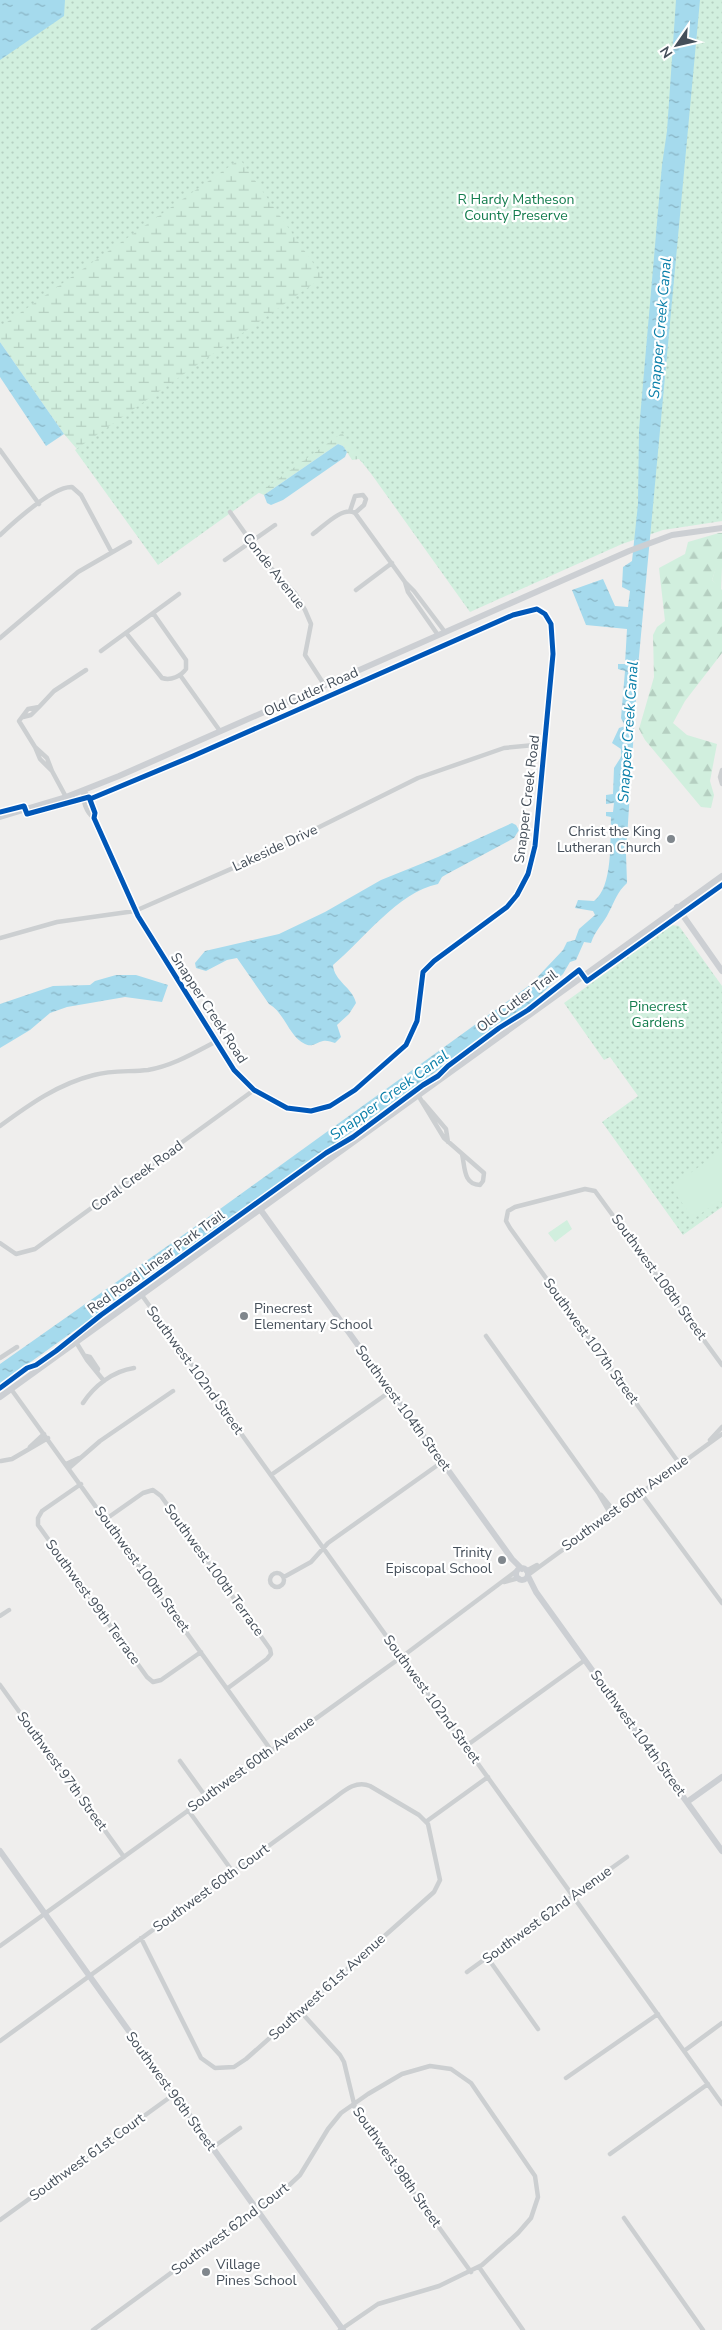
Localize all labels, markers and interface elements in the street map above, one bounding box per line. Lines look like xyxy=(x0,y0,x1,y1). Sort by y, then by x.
north arrow xyxy=(652,20,702,70)
text: N xyxy=(656,42,677,62)
park label: R Hardy Matheson County Preserve xyxy=(457,190,575,225)
water label: Snapper Creek Canal xyxy=(644,256,676,400)
street label: Conde Avenue xyxy=(238,529,310,613)
water label: Snapper Creek Canal xyxy=(613,661,643,803)
street label: Old Cutler Road xyxy=(261,663,361,721)
street label: Snapper Creek Road xyxy=(510,734,544,864)
street label: Lakeside Drive xyxy=(229,820,321,876)
place label: Christ the King Lutheran Church xyxy=(557,822,661,857)
marker: Christ the King Lutheran Church xyxy=(665,833,677,845)
street label: Snapper Creek Road xyxy=(166,949,252,1067)
street label: Old Cutler Trail xyxy=(473,965,562,1037)
park label: Pinecrest Gardens xyxy=(629,997,687,1032)
water label: Snapper Creek Canal xyxy=(326,1045,452,1145)
street label: Coral Creek Road xyxy=(87,1136,187,1216)
street label: Red Road Linear Park Trail xyxy=(83,1205,229,1318)
street label: Southwest 108th Street xyxy=(607,1210,711,1344)
street label: Southwest 107th Street xyxy=(539,1274,643,1408)
place label: Pinecrest Elementary School xyxy=(254,1299,373,1334)
street label: Southwest 102nd Street xyxy=(142,1302,248,1438)
marker: Pinecrest Elementary School xyxy=(238,1310,250,1322)
street label: Southwest 104th Street xyxy=(351,1341,455,1475)
street label: Southwest 60th Avenue xyxy=(558,1451,692,1555)
street label: Southwest 100th Terrace xyxy=(160,1500,268,1640)
street label: Southwest 100th Street xyxy=(90,1502,194,1636)
street label: Southwest 99th Terrace xyxy=(41,1536,145,1668)
place label: Trinity Episcopal School xyxy=(385,1543,493,1578)
marker: Trinity Episcopal School xyxy=(496,1554,508,1566)
street label: Southwest 102nd Street xyxy=(379,1631,485,1767)
street label: Southwest 104th Street xyxy=(586,1666,690,1800)
street label: Southwest 97th Street xyxy=(12,1708,112,1834)
street label: Southwest 60th Avenue xyxy=(184,1712,318,1816)
street label: Southwest 60th Court xyxy=(149,1839,273,1937)
street label: Southwest 62nd Avenue xyxy=(479,1862,615,1968)
street label: Southwest 61st Avenue xyxy=(265,1929,389,2045)
street label: Southwest 96th Street xyxy=(121,2028,221,2154)
street label: Southwest 98th Street xyxy=(348,2103,446,2231)
street label: Southwest 61st Court xyxy=(26,2109,149,2205)
street label: Southwest 62nd Court xyxy=(167,2178,293,2280)
place label: Village Pines School xyxy=(215,2255,297,2290)
marker: Village Pines School xyxy=(200,2266,212,2278)

